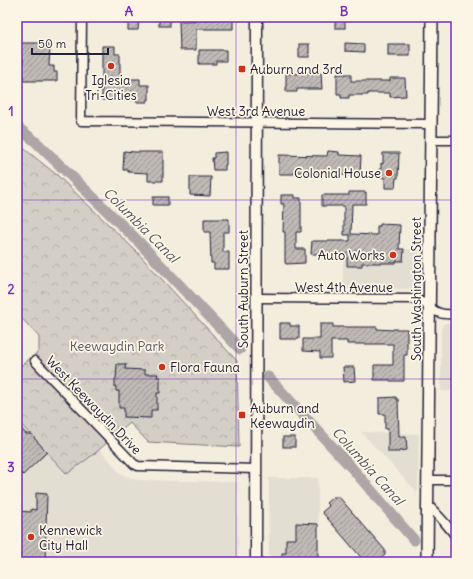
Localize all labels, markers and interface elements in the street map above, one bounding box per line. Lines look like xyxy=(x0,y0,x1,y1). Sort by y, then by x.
text: A xyxy=(125,3,134,20)
text: B xyxy=(340,3,349,20)
scale bar xyxy=(32,30,108,56)
text: 50 m xyxy=(38,36,67,51)
marker: Iglesia Tri-Cities xyxy=(106,61,116,71)
place label: Auburn and 3rd xyxy=(250,61,343,78)
marker: Auburn and 3rd xyxy=(237,64,247,74)
place label: Iglesia Tri-Cities xyxy=(85,72,137,104)
text: 1 xyxy=(8,103,14,120)
street label: West 3rd Avenue xyxy=(207,103,305,120)
place label: Colonial House xyxy=(294,165,381,182)
marker: Colonial House xyxy=(384,168,394,178)
water label: Columbia Canal xyxy=(100,184,184,268)
street label: South Washington Street xyxy=(408,216,425,361)
street label: South Auburn Street xyxy=(235,229,252,348)
place label: Auto Works xyxy=(318,247,385,264)
marker: Auto Works xyxy=(388,250,398,260)
street label: West 4th Avenue xyxy=(295,279,393,296)
text: 2 xyxy=(7,281,15,298)
park label: Keewaydin Park xyxy=(70,338,165,355)
street label: West Keewaydin Drive xyxy=(42,353,145,458)
place label: Flora Fauna xyxy=(170,359,240,376)
marker: Flora Fauna xyxy=(157,362,167,372)
place label: Auburn and Keewaydin xyxy=(250,400,320,432)
marker: Auburn and Keewaydin xyxy=(237,410,247,420)
water label: Columbia Canal xyxy=(328,423,409,510)
text: 3 xyxy=(7,459,15,476)
place label: Kennewick City Hall xyxy=(39,522,103,554)
marker: Kennewick City Hall xyxy=(26,532,36,542)

